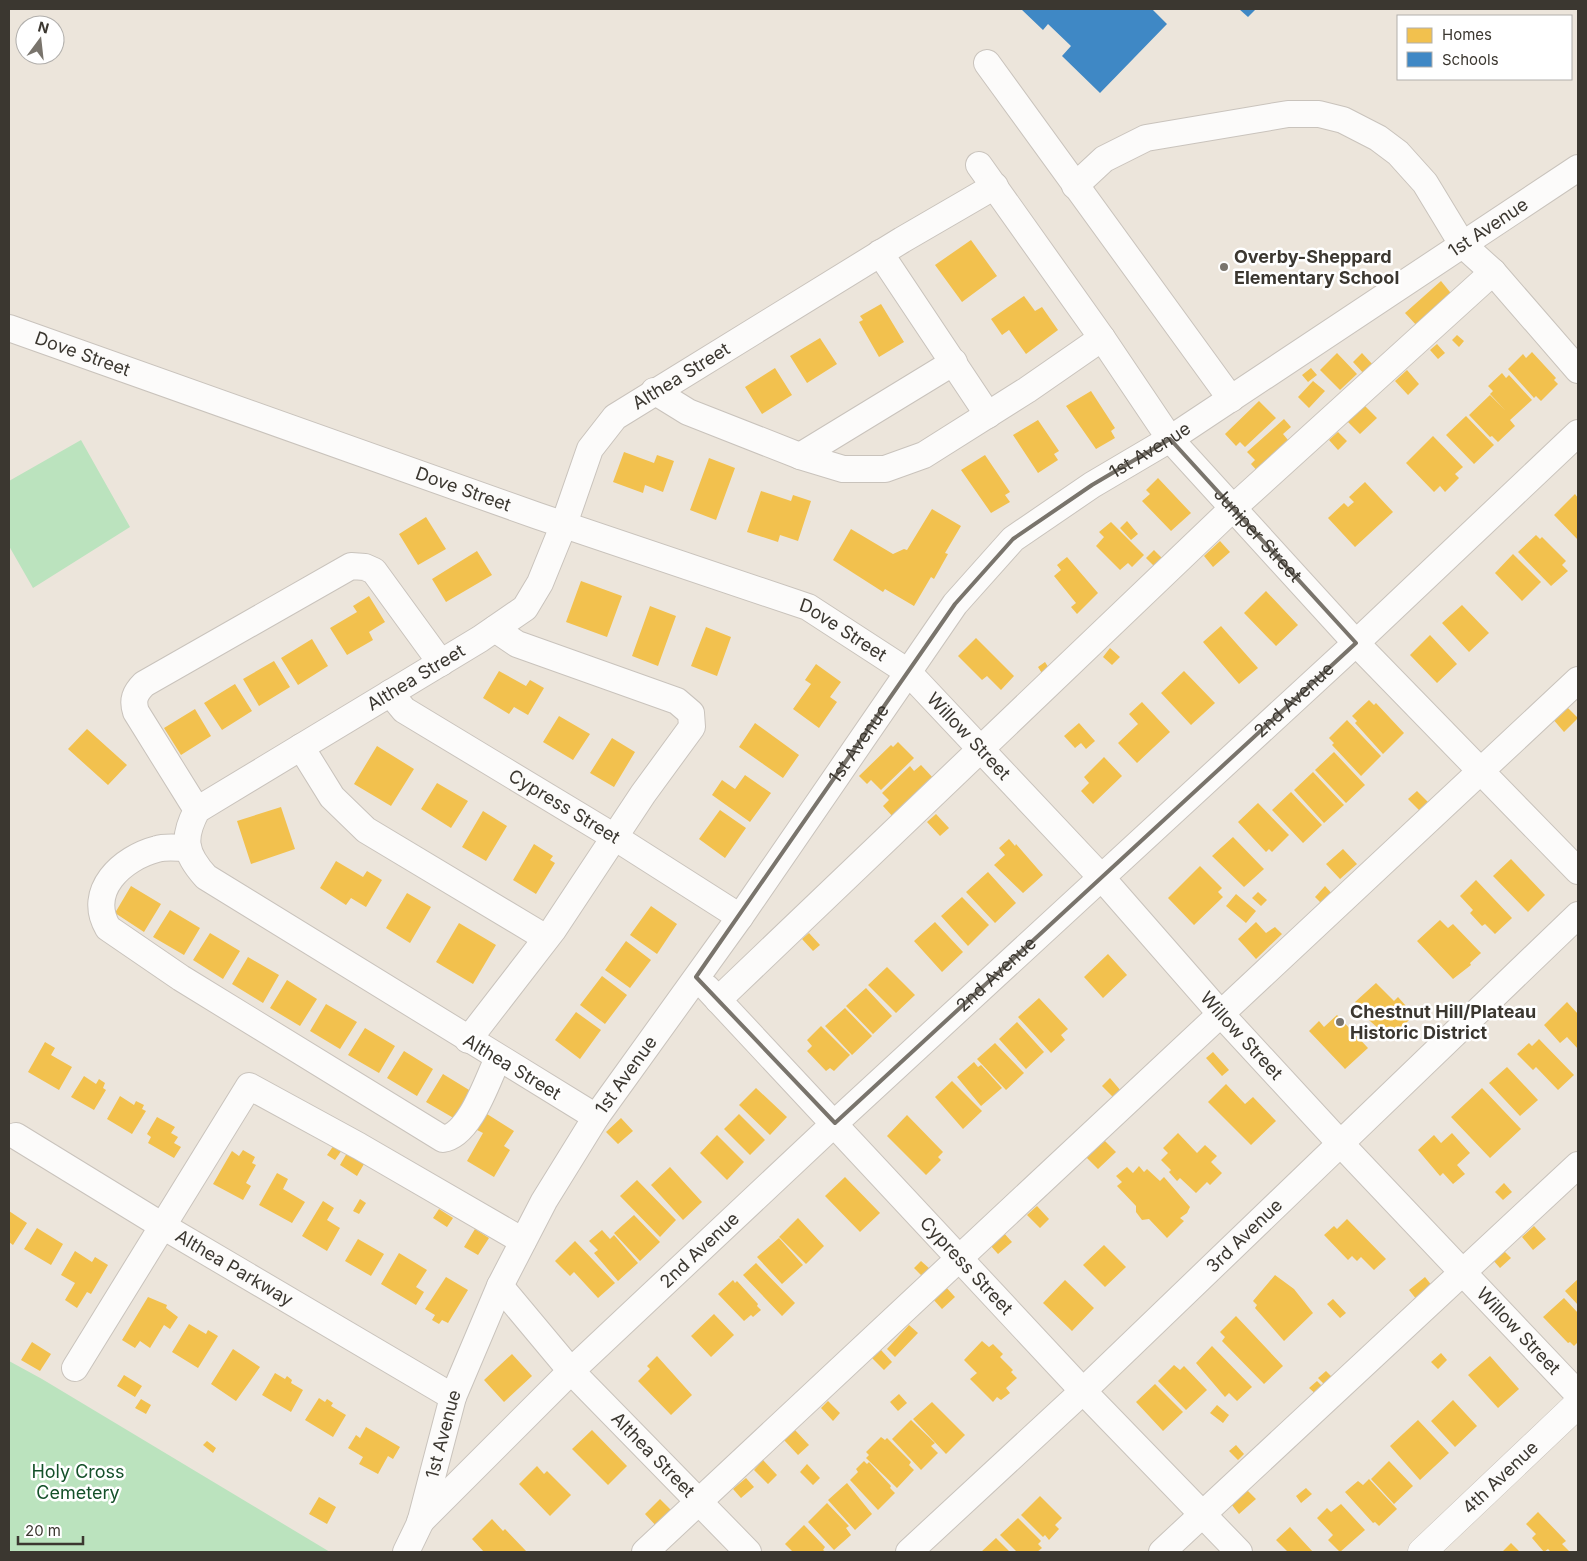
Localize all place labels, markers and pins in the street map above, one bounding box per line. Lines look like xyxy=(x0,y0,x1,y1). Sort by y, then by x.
place label: Overby-Sheppard Elementary School xyxy=(1234,246,1399,288)
marker: Overby-Sheppard Elementary School xyxy=(1218,261,1230,273)
place label: Chestnut Hill/Plateau Historic District xyxy=(1350,1001,1536,1043)
marker: Chestnut Hill/Plateau Historic District xyxy=(1334,1016,1346,1028)

